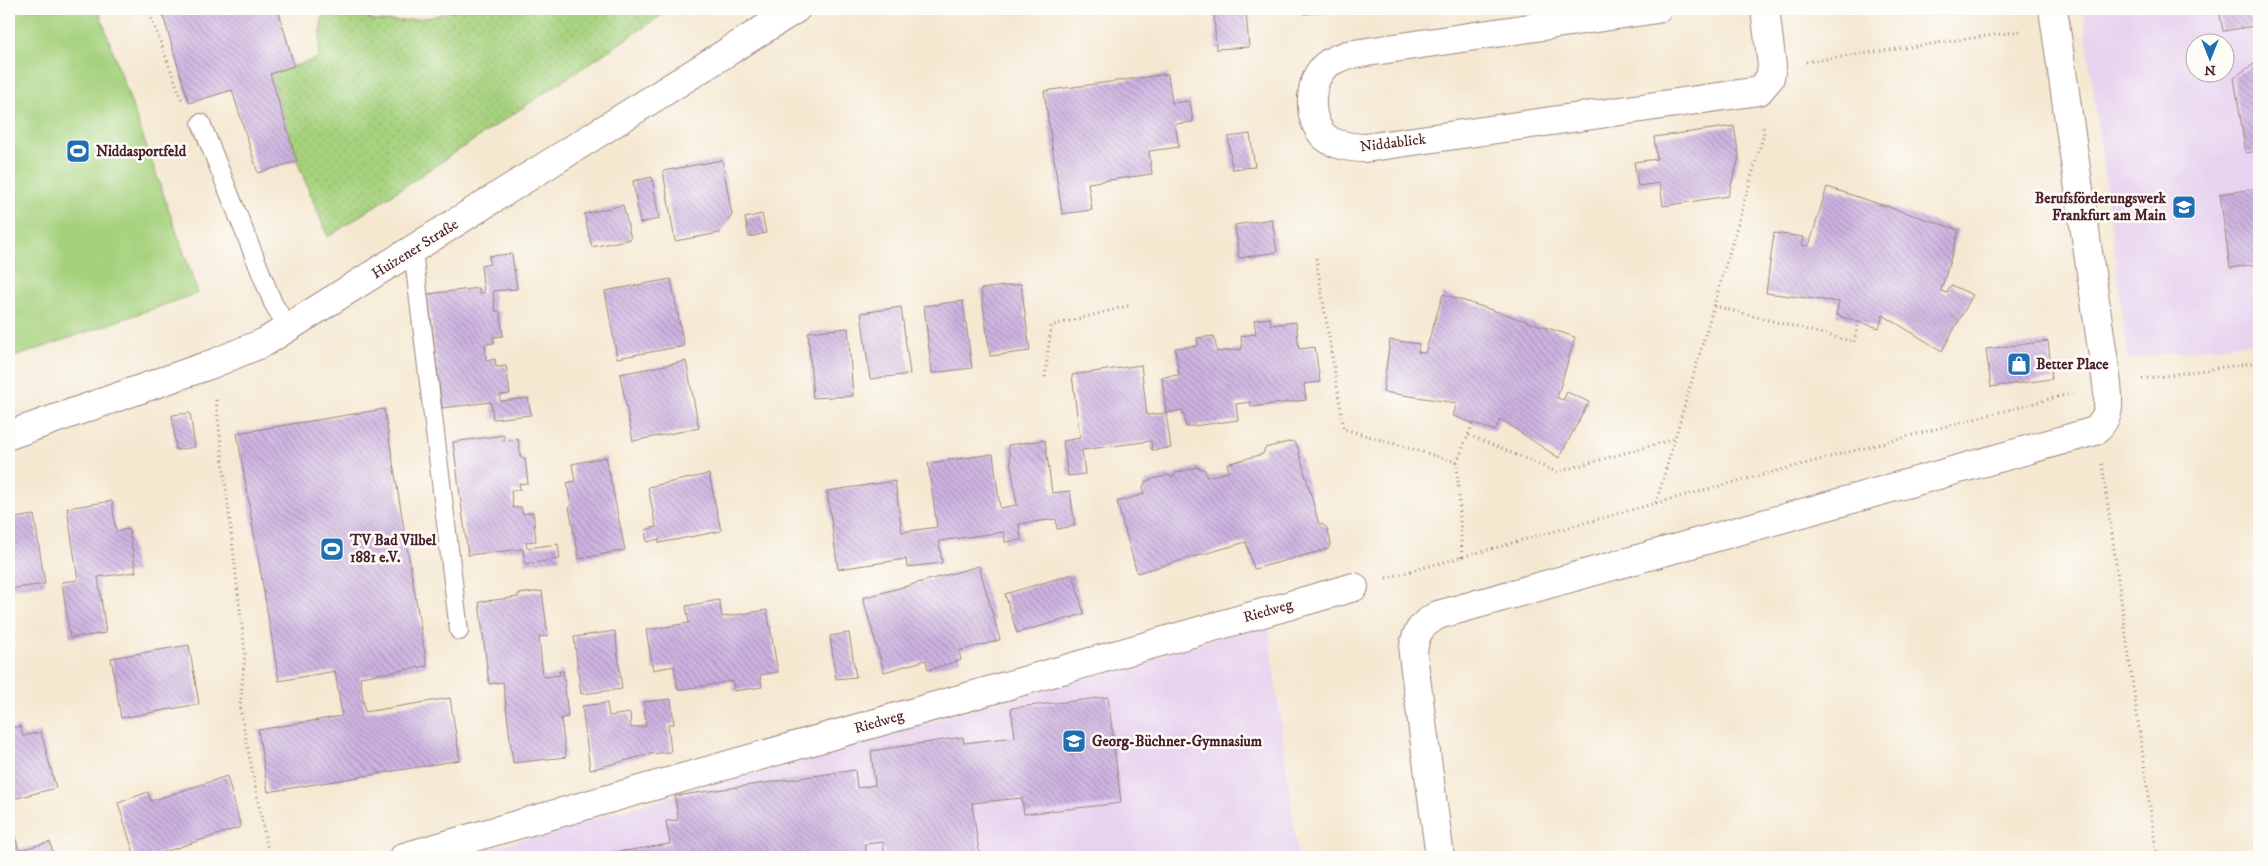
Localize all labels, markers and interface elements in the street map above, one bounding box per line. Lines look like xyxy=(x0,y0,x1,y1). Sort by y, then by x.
north arrow xyxy=(2186,32,2236,82)
text: N xyxy=(2204,61,2216,79)
street label: Niddablick xyxy=(1359,129,1428,156)
sports icon: Niddasportfeld xyxy=(65,138,91,164)
place label: Niddasportfeld xyxy=(96,142,187,161)
place label: Berufsförderungswerk Frankfurt am Main xyxy=(2035,189,2167,225)
school or university icon: Berufsförderungswerk Frankfurt am Main xyxy=(2171,194,2197,220)
street label: Huizener Straße xyxy=(368,215,462,283)
shop icon: Better Place xyxy=(2006,351,2032,377)
place label: Better Place xyxy=(2036,355,2109,374)
place label: TV Bad Vilbel 1881 e.V. xyxy=(349,531,437,567)
sports icon: TV Bad Vilbel 1881 e.V. xyxy=(319,536,345,562)
street label: Riedweg xyxy=(1241,595,1296,627)
street label: Riedweg xyxy=(852,706,907,738)
school or university icon: Georg-Büchner-Gymnasium xyxy=(1061,728,1087,754)
place label: Georg-Büchner-Gymnasium xyxy=(1092,732,1263,751)

